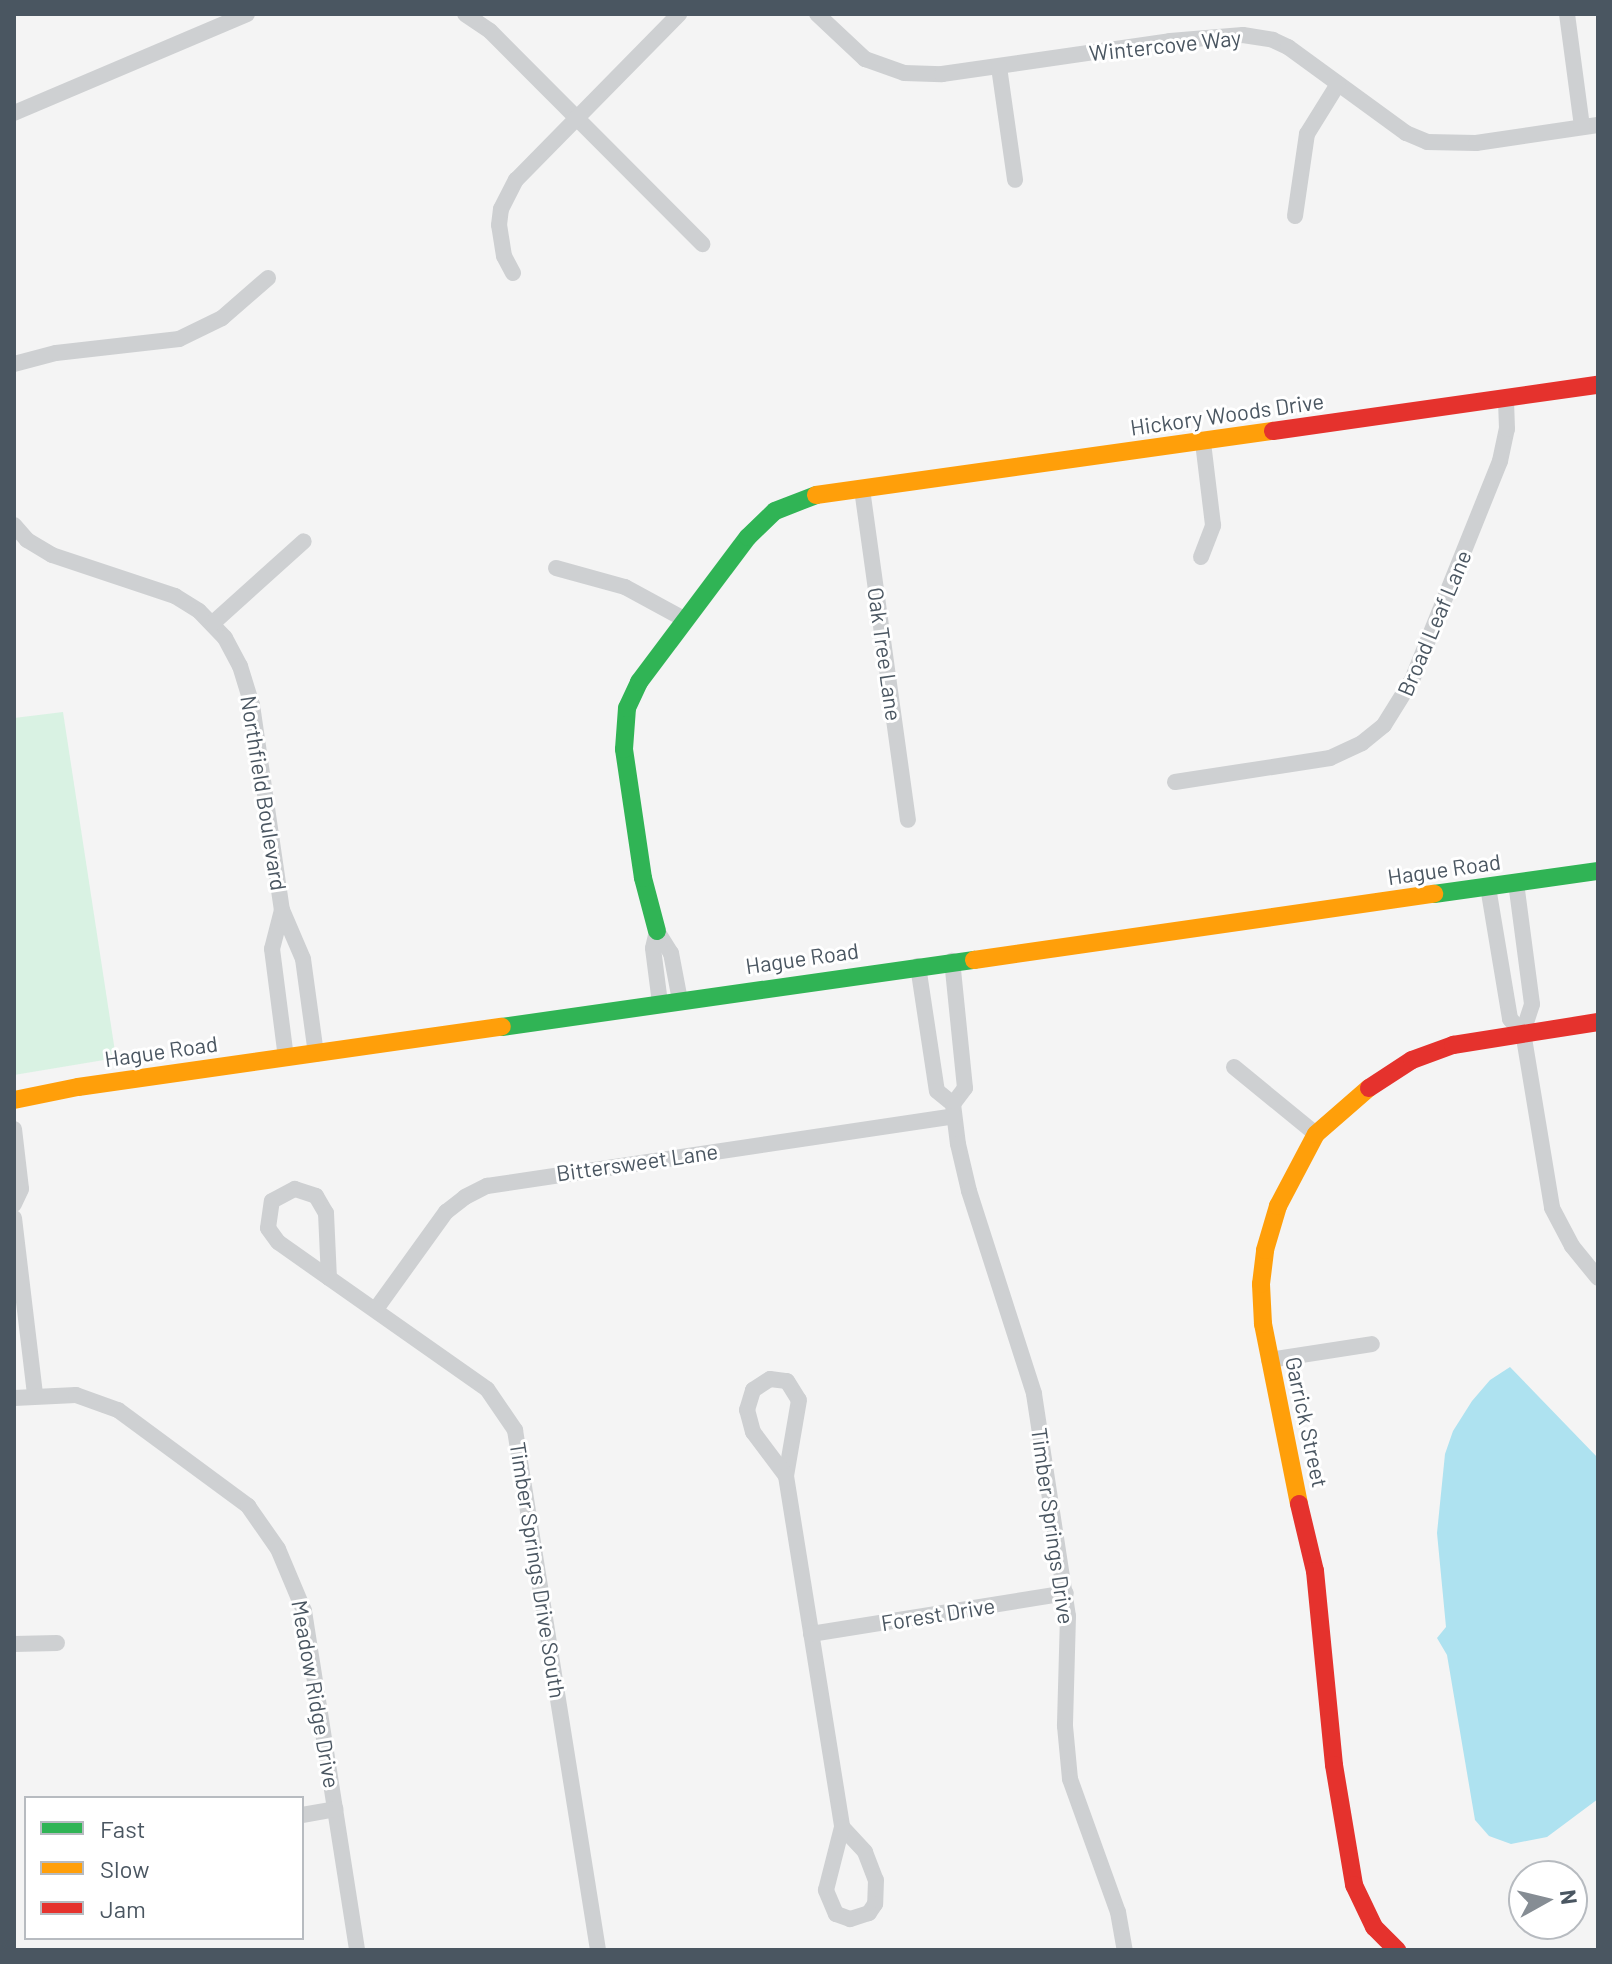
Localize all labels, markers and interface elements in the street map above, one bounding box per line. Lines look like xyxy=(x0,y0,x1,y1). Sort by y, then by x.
street label: Wintercove Way xyxy=(1088,24,1242,66)
street label: Hickory Woods Drive xyxy=(1128,387,1326,441)
street label: Broad Leaf Lane xyxy=(1391,546,1477,700)
street label: Oak Tree Lane xyxy=(863,586,907,722)
street label: Northfield Boulevard xyxy=(236,694,292,892)
street label: Hague Road xyxy=(1386,848,1502,890)
street label: Hague Road xyxy=(744,937,860,979)
street label: Hague Road xyxy=(103,1030,219,1072)
street label: Bittersweet Lane xyxy=(554,1138,720,1186)
street label: Garrick Street xyxy=(1280,1354,1334,1490)
street label: Timber Springs Drive xyxy=(1026,1426,1080,1626)
street label: Timber Springs Drive South xyxy=(505,1440,571,1700)
street label: Forest Drive xyxy=(879,1592,997,1636)
street label: Meadow Ridge Drive xyxy=(286,1598,346,1790)
legend xyxy=(24,1796,304,1940)
text: Fast xyxy=(100,1814,145,1843)
text: Slow xyxy=(100,1854,149,1883)
north arrow xyxy=(1508,1860,1588,1940)
text: N xyxy=(1556,1888,1584,1906)
text: Jam xyxy=(100,1894,146,1923)

